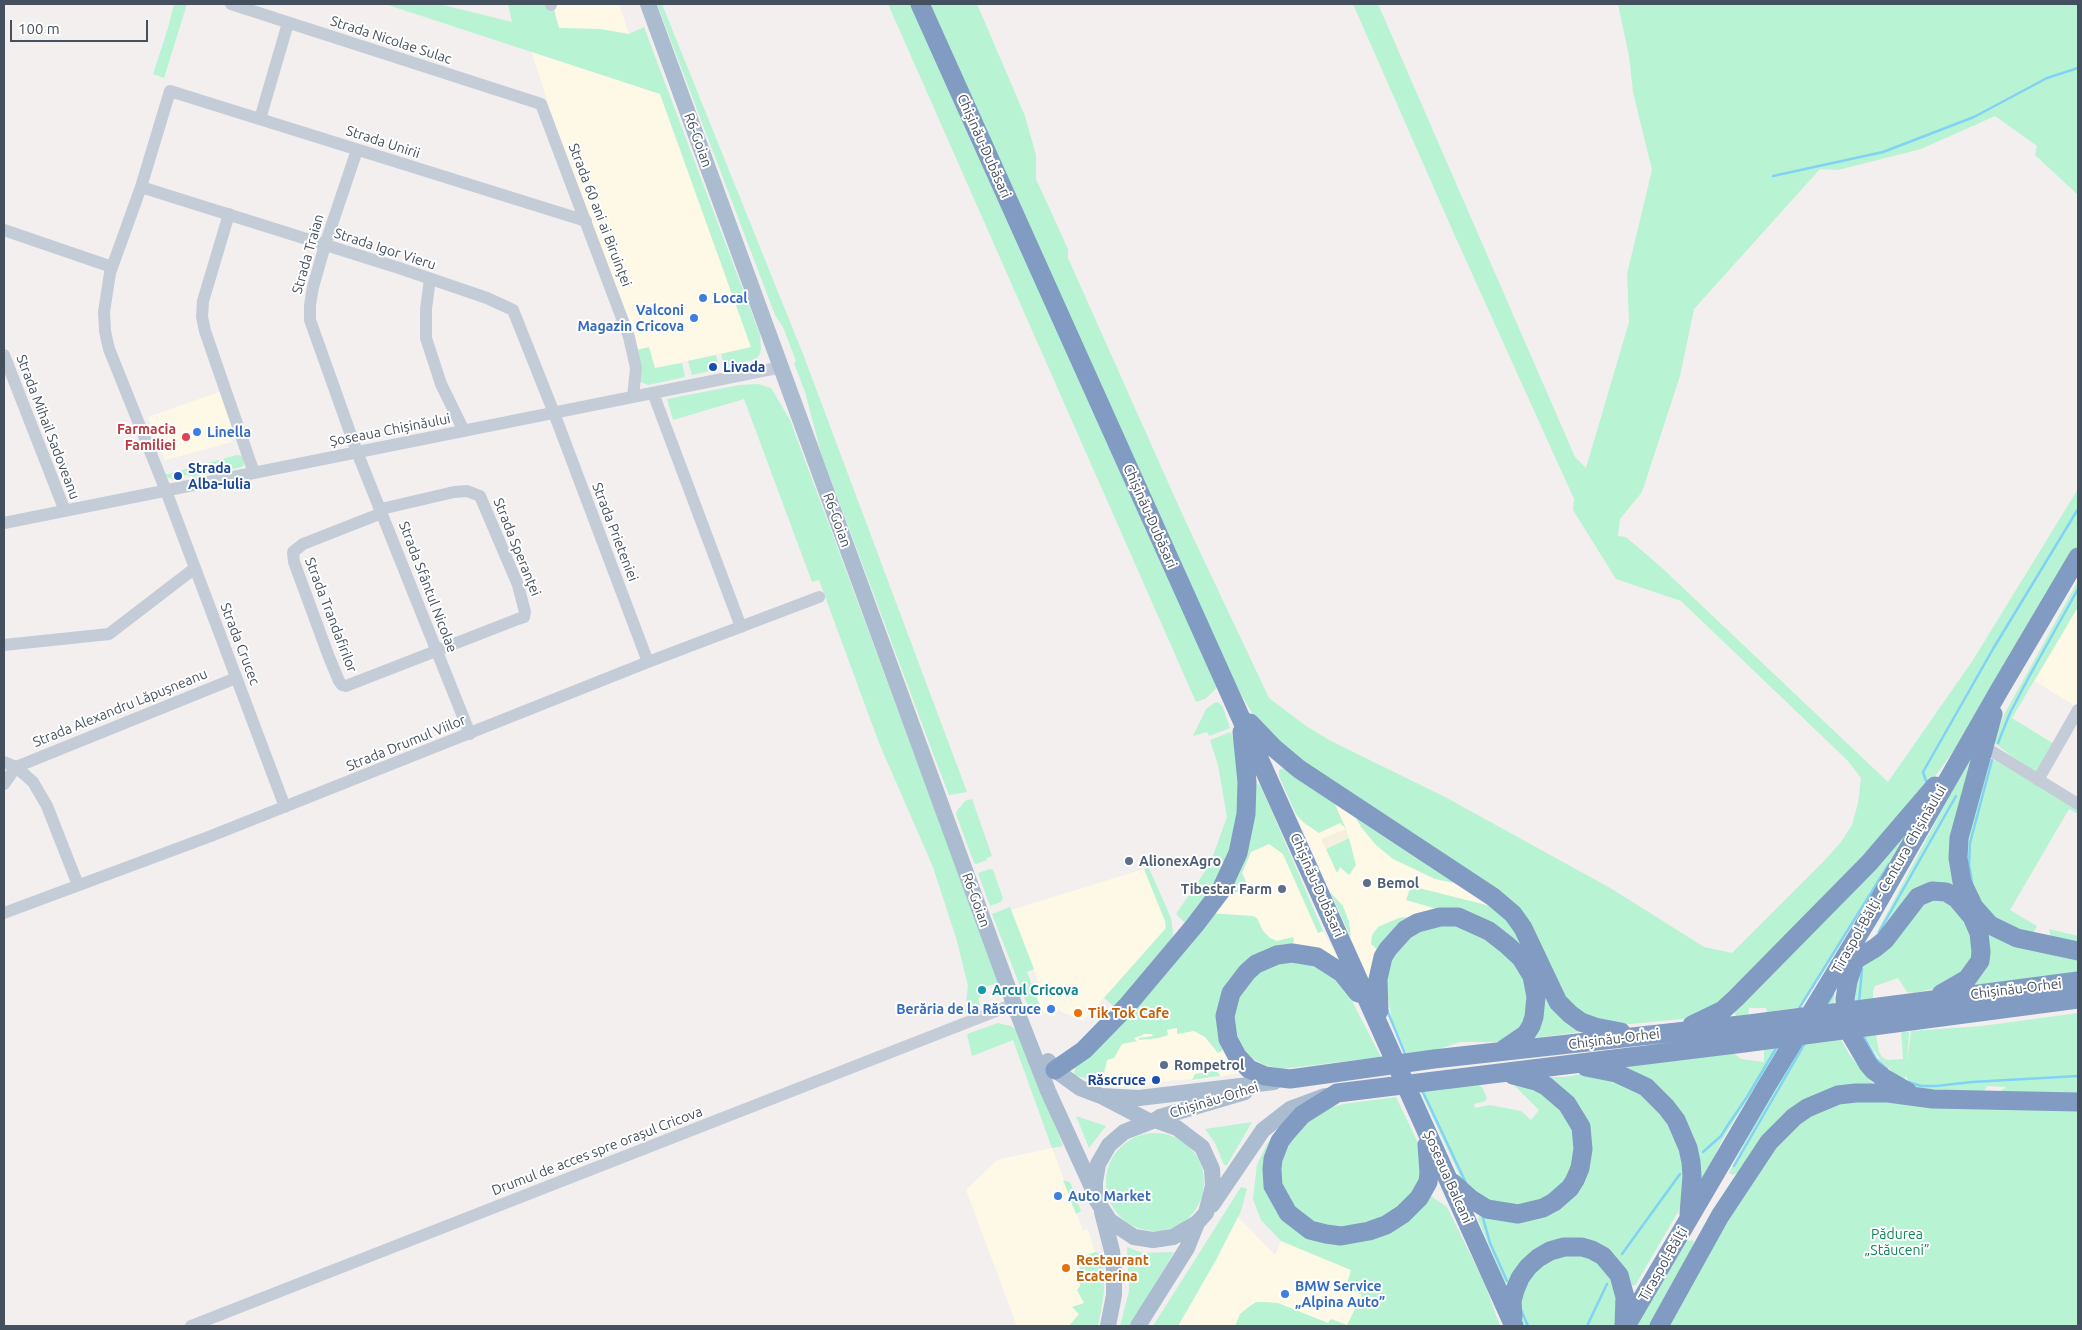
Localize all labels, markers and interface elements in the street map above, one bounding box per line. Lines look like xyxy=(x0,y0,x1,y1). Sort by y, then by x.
scale bar xyxy=(12,10,150,42)
street label: Strada Nicolae Sulac xyxy=(328,12,454,68)
text: 100 m xyxy=(18,20,60,37)
street label: Chișinău-Dubăsari xyxy=(954,91,1014,201)
street label: R6-Goian xyxy=(680,110,716,170)
street label: Strada Unirii xyxy=(344,122,422,162)
street label: Strada 60 ani ai Biruinței xyxy=(565,141,635,289)
street label: Strada Traian xyxy=(289,212,327,296)
street label: Strada Igor Vieru xyxy=(332,225,438,273)
place label: Local xyxy=(713,290,748,306)
marker: Local xyxy=(697,292,709,304)
place label: Valconi Magazin Cricova xyxy=(577,302,684,334)
marker: Valconi Magazin Cricova xyxy=(688,312,700,324)
street label: Strada Mihail Sadoveanu xyxy=(13,352,83,502)
place label: Livada xyxy=(723,359,765,375)
marker: Livada xyxy=(707,361,719,373)
street label: Șoseaua Chișinăului xyxy=(328,410,452,450)
place label: Farmacia Familiei xyxy=(117,421,176,454)
place label: Linella xyxy=(207,424,251,440)
marker: Linella xyxy=(191,426,203,438)
marker: Farmacia Familiei xyxy=(180,431,192,443)
place label: Strada Alba-Iulia xyxy=(188,460,251,492)
street label: Chișinău-Dubăsari xyxy=(1120,461,1180,571)
marker: Strada Alba-Iulia xyxy=(172,470,184,482)
street label: Strada Prieteniei xyxy=(588,480,642,584)
street label: R6-Goian xyxy=(819,490,855,550)
street label: Strada Speranţei xyxy=(490,496,544,598)
street label: Strada Sfântul Nicolae xyxy=(395,519,461,655)
street label: Strada Trandafirilor xyxy=(301,555,361,675)
street label: Strada Crucec xyxy=(217,601,263,687)
street label: Strada Alexandru Lăpușneanu xyxy=(30,665,210,751)
street label: Strada Drumul Viilor xyxy=(344,711,468,775)
street label: Tiraspol-Bălți - Centura Chișinăului xyxy=(1828,782,1950,976)
street label: Chișinău-Dubăsari xyxy=(1287,830,1347,940)
place label: AlionexAgro xyxy=(1139,853,1221,869)
marker: AlionexAgro xyxy=(1123,855,1135,867)
street label: R6-Goian xyxy=(958,870,994,930)
place label: Bemol xyxy=(1377,875,1419,891)
marker: Bemol xyxy=(1361,877,1373,889)
place label: Tibestar Farm xyxy=(1181,881,1272,897)
marker: Tibestar Farm xyxy=(1276,883,1288,895)
street label: Chișinău-Orhei xyxy=(1969,975,2063,1003)
place label: Arcul Cricova xyxy=(992,982,1079,998)
marker: Arcul Cricova xyxy=(976,984,988,996)
place label: Berăria de la Răscruce xyxy=(896,1001,1041,1017)
marker: Berăria de la Răscruce xyxy=(1045,1003,1057,1015)
place label: Tik Tok Cafe xyxy=(1088,1005,1169,1021)
marker: Tik Tok Cafe xyxy=(1072,1007,1084,1019)
street label: Chișinău-Orhei xyxy=(1567,1025,1661,1053)
place label: Rompetrol xyxy=(1174,1057,1244,1073)
marker: Rompetrol xyxy=(1158,1059,1170,1071)
place label: Răscruce xyxy=(1087,1072,1146,1088)
marker: Răscruce xyxy=(1150,1074,1162,1086)
street label: Chișinău-Orhei xyxy=(1168,1079,1260,1121)
street label: Drumul de acces spre orașul Cricova xyxy=(489,1103,705,1199)
street label: Șoseaua Balcani xyxy=(1420,1128,1476,1226)
place label: Auto Market xyxy=(1068,1188,1151,1204)
marker: Auto Market xyxy=(1052,1190,1064,1202)
street label: Tiraspol-Bălți xyxy=(1635,1224,1691,1304)
park label: Pădurea „Stăuceni” xyxy=(1865,1226,1929,1258)
place label: Restaurant Ecaterina xyxy=(1076,1252,1149,1284)
marker: Restaurant Ecaterina xyxy=(1060,1262,1072,1274)
place label: BMW Service „Alpina Auto” xyxy=(1295,1278,1385,1310)
marker: BMW Service „Alpina Auto” xyxy=(1279,1288,1291,1300)

